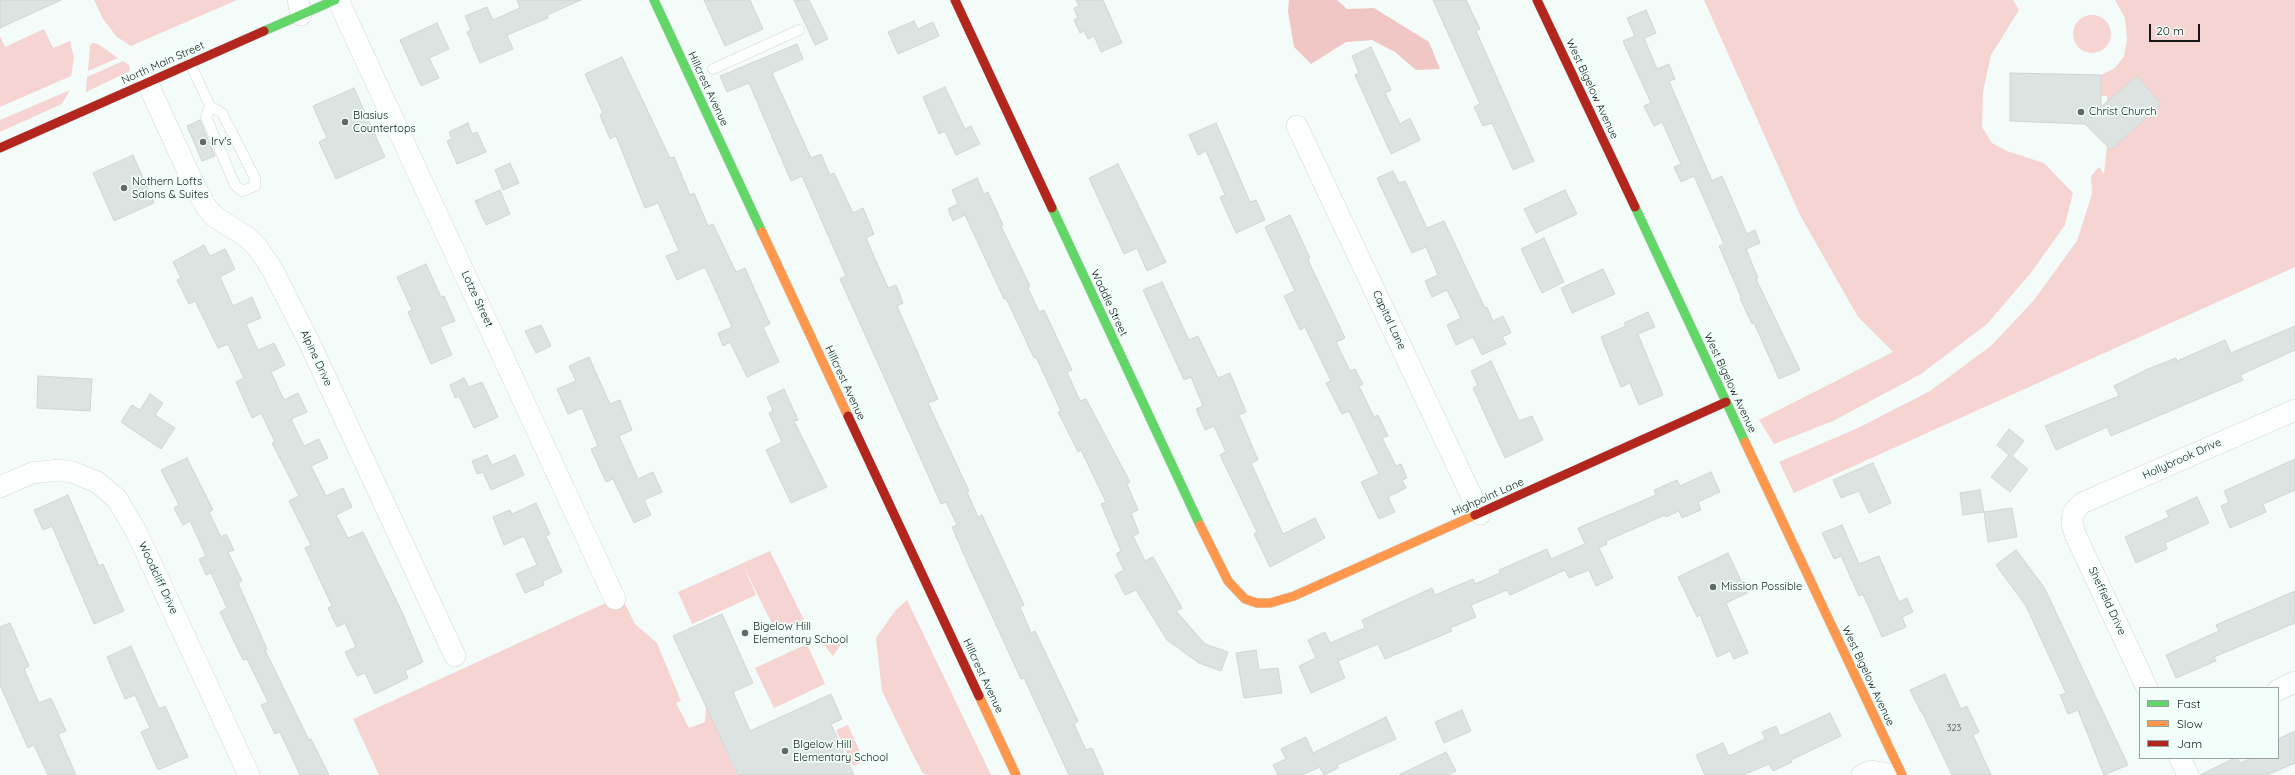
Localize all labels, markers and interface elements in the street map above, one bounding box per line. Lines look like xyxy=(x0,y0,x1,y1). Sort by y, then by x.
scale bar xyxy=(2151,16,2202,42)
text: 20 m xyxy=(2156,23,2184,38)
street label: West Bigelow Avenue xyxy=(1563,37,1621,141)
street label: North Main Street xyxy=(119,39,207,87)
street label: Hillcrest Avenue xyxy=(685,50,731,128)
place label: Christ Church xyxy=(2089,105,2157,119)
marker: Christ Church xyxy=(2076,107,2086,117)
place label: Blasius Countertops xyxy=(353,109,416,135)
marker: Blasius Countertops xyxy=(340,117,350,127)
place label: Irv's xyxy=(211,135,232,149)
marker: Irv's xyxy=(198,137,208,147)
place label: Nothern Lofts Salons & Suites xyxy=(132,175,209,201)
marker: Nothern Lofts Salons & Suites xyxy=(119,183,129,193)
street label: Waddle Street xyxy=(1088,267,1130,339)
street label: Lotze Street xyxy=(458,269,496,329)
street label: Capital Lane xyxy=(1370,288,1408,352)
street label: Alpine Drive xyxy=(297,328,335,388)
street label: West Bigelow Avenue xyxy=(1701,331,1759,435)
street label: Hillcrest Avenue xyxy=(822,344,868,422)
street label: Hollybrook Drive xyxy=(2140,436,2224,482)
street label: Highpoint Lane xyxy=(1450,475,1526,519)
street label: Woodcliff Drive xyxy=(135,540,181,616)
street label: Sheffield Drive xyxy=(2085,565,2129,637)
place label: Mission Possible xyxy=(1721,580,1802,594)
marker: Mission Possible xyxy=(1708,582,1718,592)
place label: Bigelow Hill Elementary School xyxy=(753,620,848,646)
street label: West Bigelow Avenue xyxy=(1839,624,1897,728)
marker: Bigelow Hill Elementary School xyxy=(740,628,750,638)
street label: Hillcrest Avenue xyxy=(960,637,1006,715)
legend xyxy=(2139,687,2279,759)
text: Fast xyxy=(2177,696,2201,711)
text: Slow xyxy=(2177,716,2203,731)
house number: 323 xyxy=(1947,723,1961,733)
text: Jam xyxy=(2177,736,2202,751)
place label: BIgelow Hill Elementary School xyxy=(793,738,888,764)
marker: BIgelow Hill Elementary School xyxy=(780,746,790,756)

